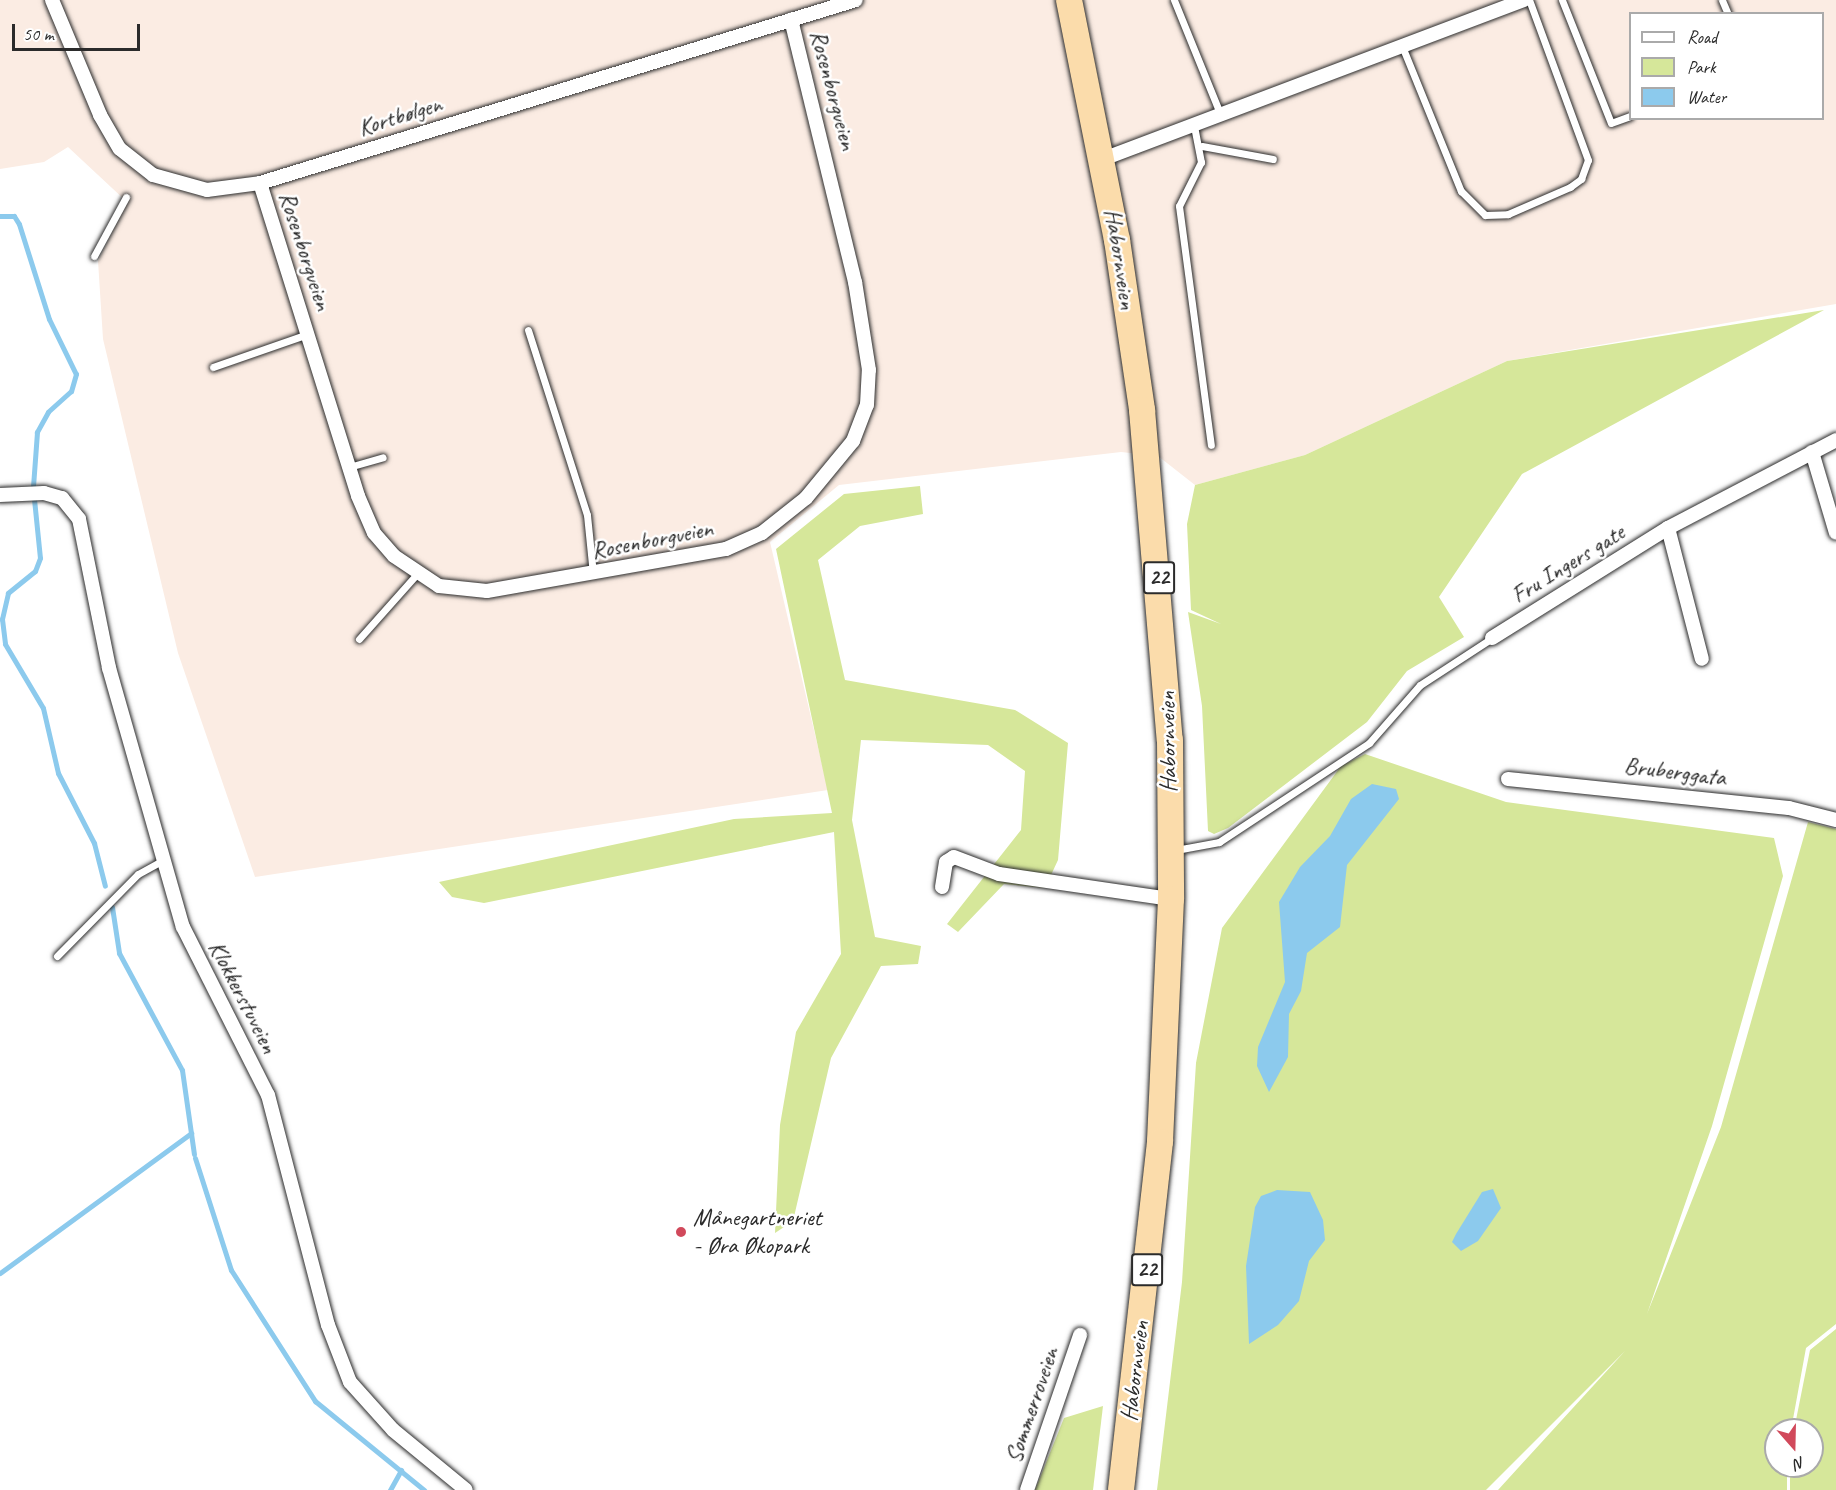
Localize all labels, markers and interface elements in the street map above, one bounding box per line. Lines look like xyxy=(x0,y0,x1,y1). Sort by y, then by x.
scale bar xyxy=(15,12,142,50)
legend xyxy=(1629,12,1824,120)
text: 50 m xyxy=(23,23,54,45)
text: Road xyxy=(1687,26,1717,48)
street label: Rosenborgveien xyxy=(803,27,863,153)
text: Park xyxy=(1687,56,1716,78)
text: Water xyxy=(1687,86,1726,108)
street label: Kortbølgen xyxy=(355,90,445,142)
street label: Rosenborgveien xyxy=(272,188,338,314)
street label: Habornveien xyxy=(1098,207,1142,311)
street label: Rosenborgveien xyxy=(589,514,715,566)
street label: Fru Ingers gate xyxy=(1506,518,1630,610)
road number: 22 xyxy=(1142,559,1176,597)
street label: Habornveien xyxy=(1153,691,1183,793)
street label: Bruberggata xyxy=(1623,751,1727,793)
street label: Klokkerstuveien xyxy=(202,936,284,1058)
place label: Månegartneriet - Øra Økopark xyxy=(693,1204,822,1260)
marker: Månegartneriet - Øra Økopark xyxy=(674,1225,688,1239)
road number: 22 xyxy=(1130,1251,1164,1289)
street label: Habornveien xyxy=(1115,1319,1155,1423)
street label: Sommerroveien xyxy=(999,1343,1065,1467)
north arrow xyxy=(1764,1418,1824,1478)
text: N xyxy=(1791,1452,1808,1474)

